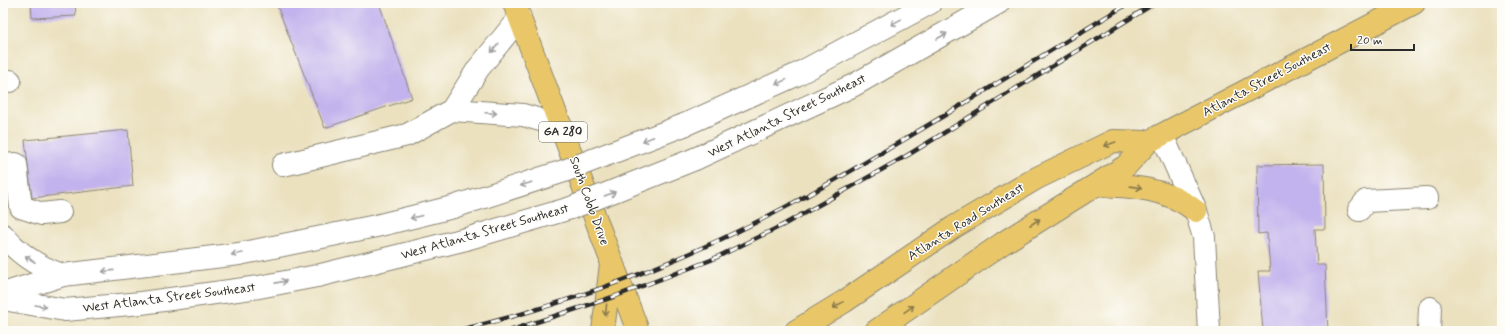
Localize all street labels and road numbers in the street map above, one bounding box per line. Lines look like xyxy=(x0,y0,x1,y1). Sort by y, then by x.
street label: Atlanta Street Southeast xyxy=(1200,39,1334,121)
street label: West Atlanta Street Southeast xyxy=(705,70,869,162)
road number: GA 280 xyxy=(539,122,587,142)
street label: South Cobb Drive xyxy=(565,154,613,248)
street label: Atlanta Road Southeast xyxy=(905,179,1027,265)
street label: West Atlanta Street Southeast xyxy=(399,200,571,264)
street label: West Atlanta Street Southeast xyxy=(82,279,256,317)

